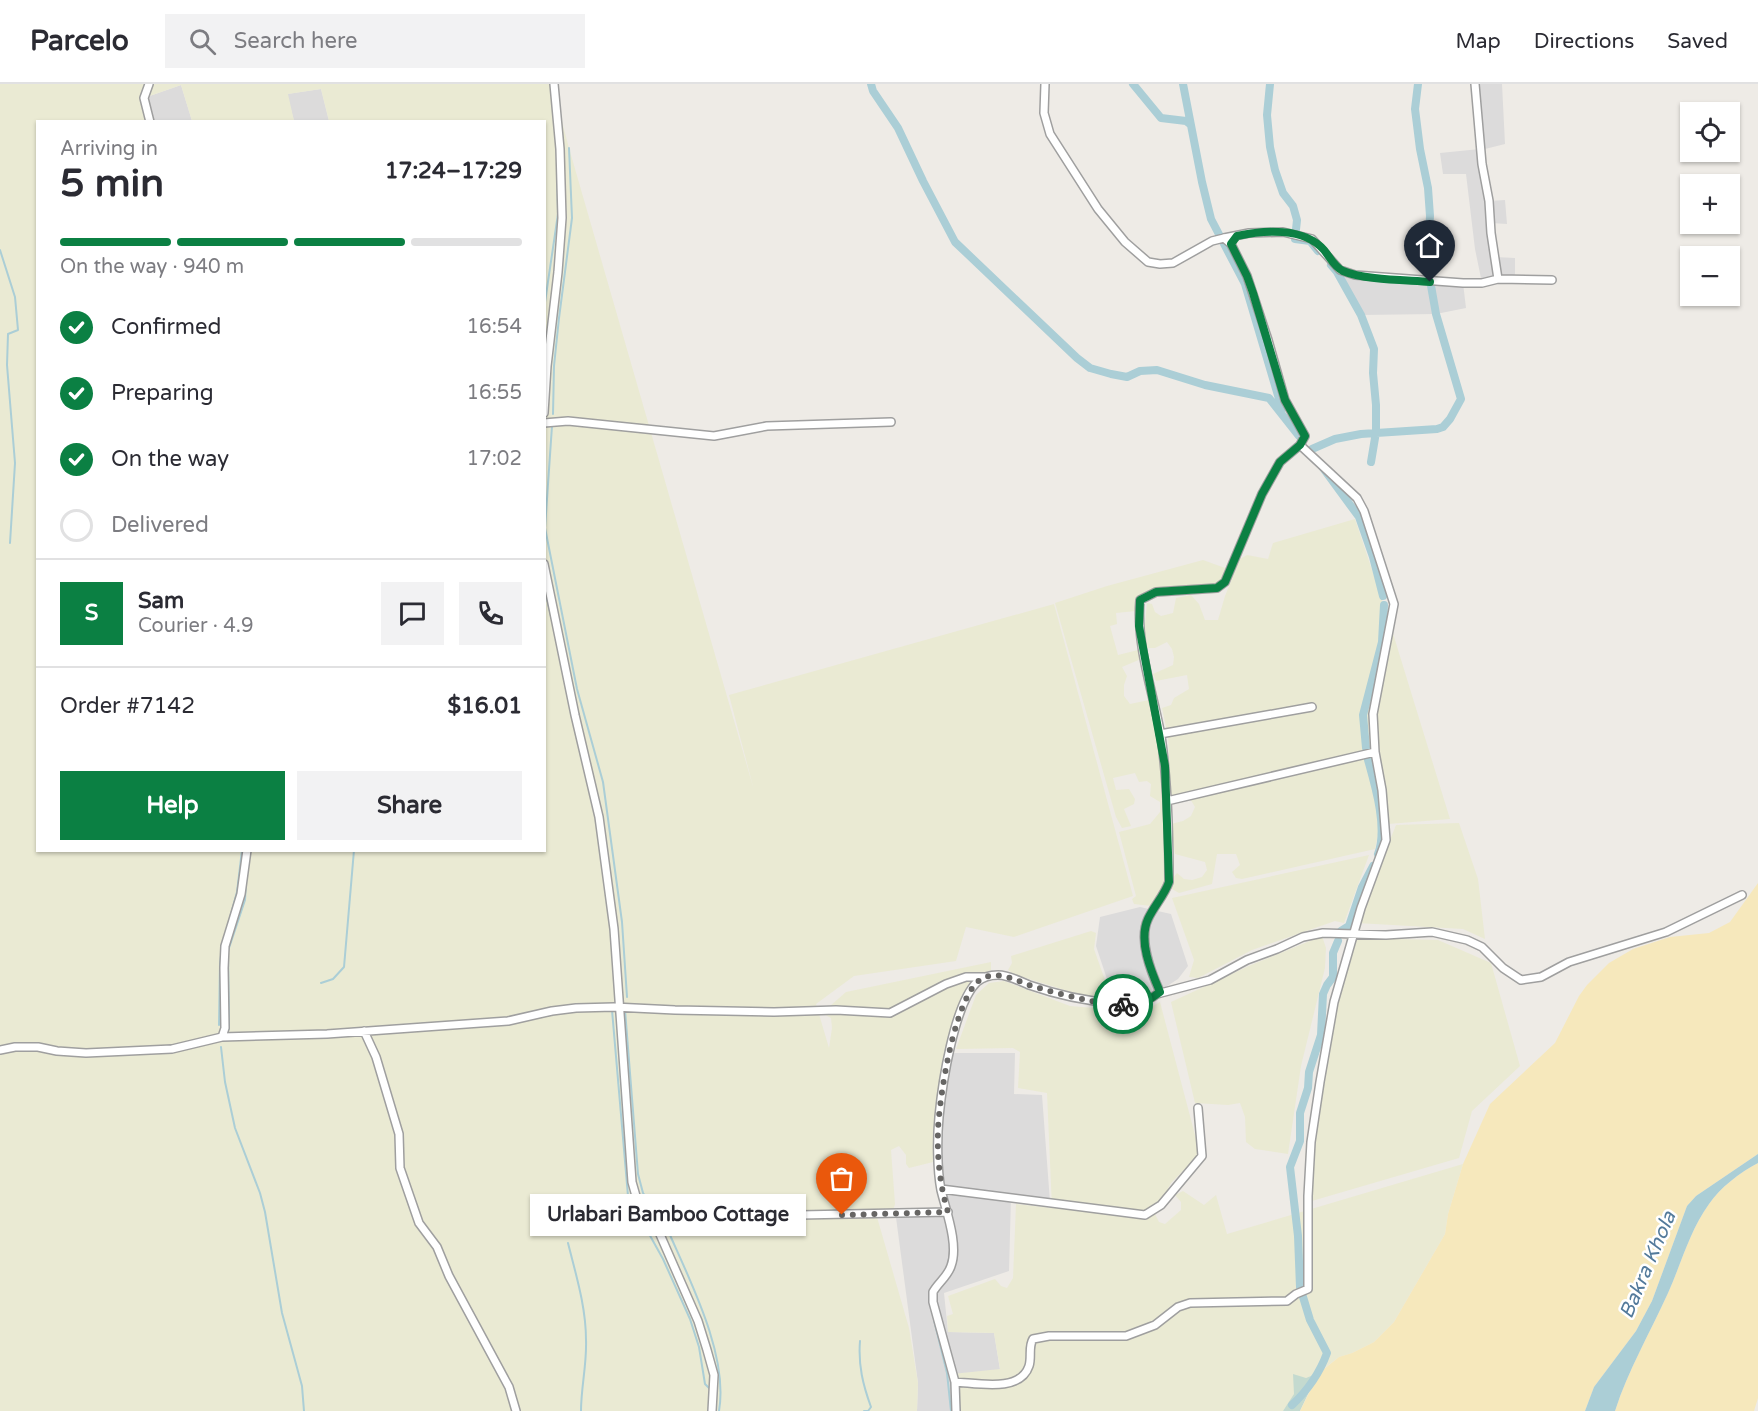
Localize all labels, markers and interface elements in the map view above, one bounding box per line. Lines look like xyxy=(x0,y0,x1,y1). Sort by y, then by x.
search box xyxy=(165,14,585,68)
text: Parcelo xyxy=(30,24,129,58)
icon: search xyxy=(186,25,219,58)
text: Search here xyxy=(234,28,358,54)
text: Map xyxy=(1455,29,1501,54)
text: Directions xyxy=(1534,29,1634,54)
text: Saved xyxy=(1667,29,1728,54)
map controls xyxy=(1680,102,1740,306)
button: locate xyxy=(1680,102,1740,162)
text: Arriving in xyxy=(60,137,158,161)
text: 17:24–17:29 xyxy=(385,158,522,184)
text: 5 min xyxy=(60,160,164,207)
button: + xyxy=(1680,174,1740,234)
pin xyxy=(1404,220,1455,282)
icon: home xyxy=(1413,229,1446,262)
button: − xyxy=(1680,246,1740,306)
text: On the way · 940 m xyxy=(60,255,244,279)
icon: check xyxy=(60,311,93,344)
text: Confirmed xyxy=(111,314,221,340)
text: 16:54 xyxy=(467,315,522,339)
icon: check xyxy=(60,377,93,410)
text: Preparing xyxy=(111,380,214,406)
text: 16:55 xyxy=(467,381,522,405)
icon: check xyxy=(60,443,93,476)
text: On the way xyxy=(111,446,229,472)
text: 17:02 xyxy=(467,447,522,471)
text: Delivered xyxy=(111,512,209,538)
button: chat xyxy=(381,582,444,645)
button: phone xyxy=(459,582,522,645)
text: Sam xyxy=(138,588,184,614)
text: S xyxy=(85,600,98,626)
text: Courier · 4.9 xyxy=(138,614,253,638)
text: Order #7142 xyxy=(60,693,195,719)
text: $16.01 xyxy=(447,693,522,719)
button: Help xyxy=(60,771,285,840)
button: Share xyxy=(297,771,522,840)
courier xyxy=(1093,974,1153,1034)
icon: bike xyxy=(1107,988,1140,1021)
pin xyxy=(816,1153,867,1215)
icon: bag xyxy=(825,1162,858,1195)
callout: Urlabari Bamboo Cottage xyxy=(530,1194,806,1236)
text: Urlabari Bamboo Cottage xyxy=(547,1203,789,1227)
water label: Bakra Khola xyxy=(1615,1207,1682,1322)

